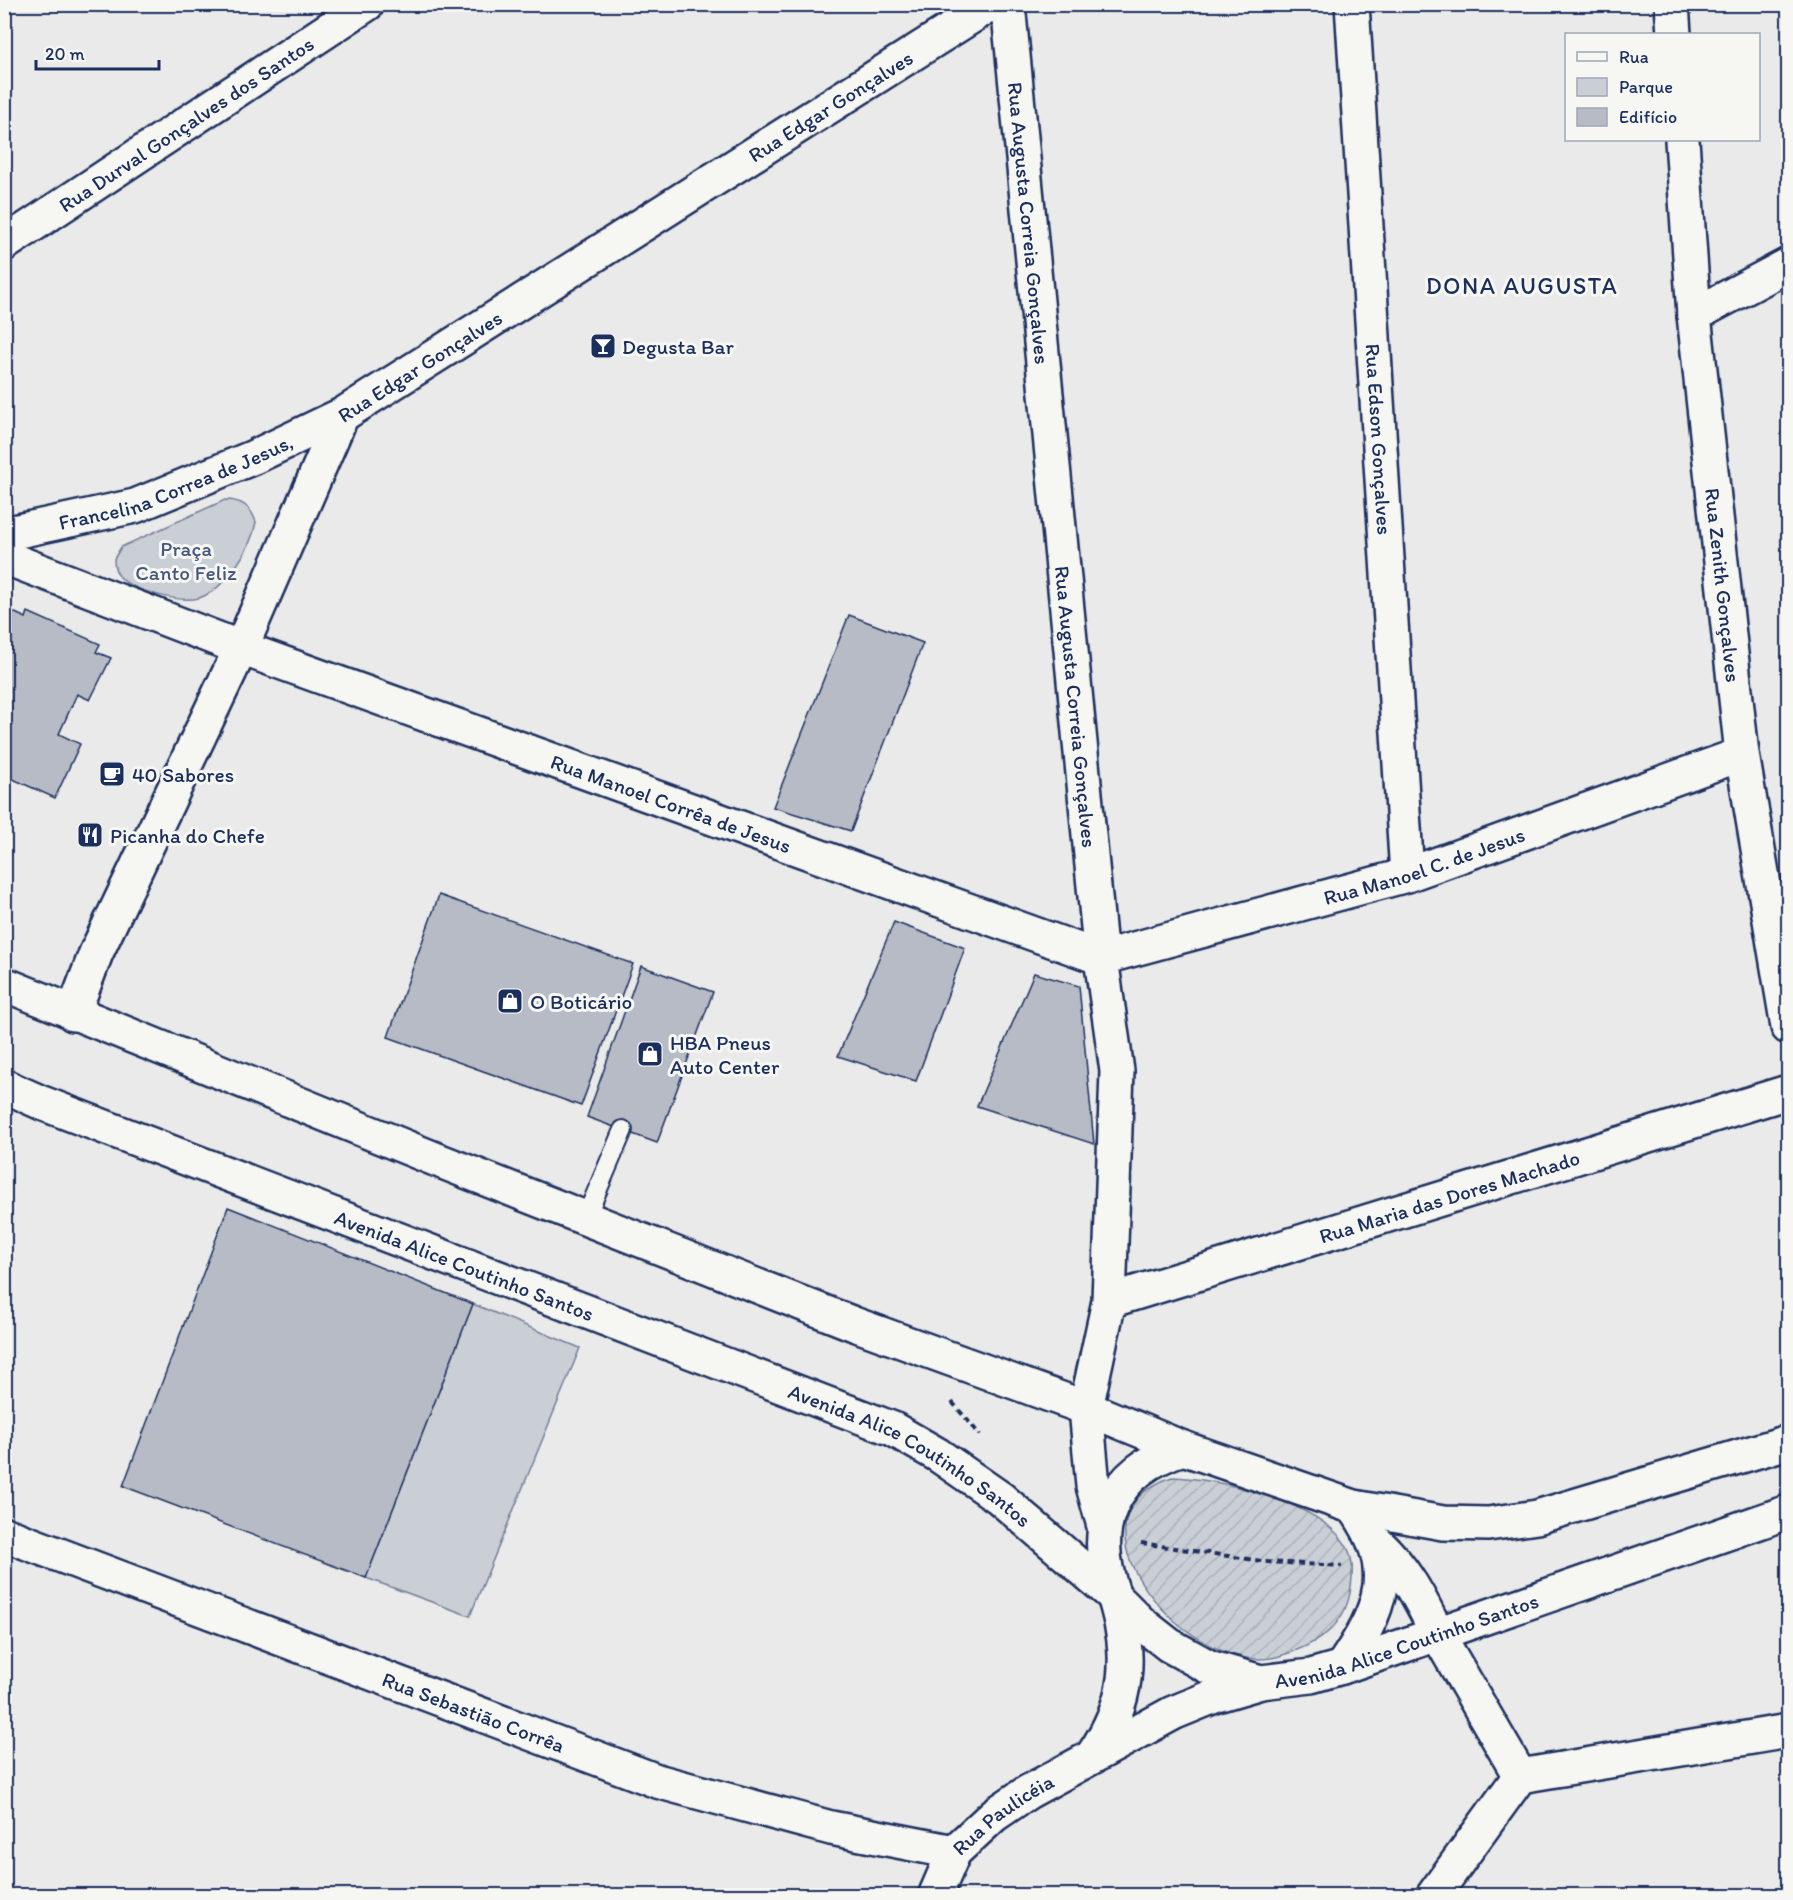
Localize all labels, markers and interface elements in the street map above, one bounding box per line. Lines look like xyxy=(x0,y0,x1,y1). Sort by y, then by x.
street label: Rua Durval Gonçalves dos Santos xyxy=(54,30,318,217)
scale bar xyxy=(36,33,159,71)
legend xyxy=(1565,33,1760,141)
text: 20 m xyxy=(45,43,85,65)
street label: Rua Edgar Gonçalves xyxy=(743,45,917,167)
text: Rua xyxy=(1619,46,1649,68)
text: Parque xyxy=(1619,76,1673,98)
street label: Rua Augusta Correia Gonçalves xyxy=(1003,81,1056,365)
text: Edifício xyxy=(1619,106,1677,128)
district label: DONA AUGUSTA xyxy=(1426,271,1618,300)
street label: Rua Edgar Gonçalves xyxy=(333,305,506,427)
bar icon: Degusta Bar xyxy=(588,331,618,361)
place label: Degusta Bar xyxy=(622,334,735,359)
street label: Rua Edson Gonçalves xyxy=(1361,343,1398,536)
street label: Francelina Correa de Jesus, xyxy=(56,428,297,534)
street label: Rua Zenith Gonçalves xyxy=(1700,486,1747,683)
park label: Praça Canto Feliz xyxy=(135,536,237,585)
street label: Rua Augusta Correia Gonçalves xyxy=(1050,564,1103,849)
street label: Rua Manoel Corrêa de Jesus xyxy=(547,748,795,858)
cafe icon: 40 Sabores xyxy=(97,759,127,789)
place label: 40 Sabores xyxy=(132,762,234,787)
restaurant icon: Picanha do Chefe xyxy=(75,820,105,850)
street label: Rua Manoel C. de Jesus xyxy=(1321,821,1528,910)
place label: Picanha do Chefe xyxy=(110,823,265,848)
shop icon: O Boticário xyxy=(495,986,525,1016)
place label: O Boticário xyxy=(530,989,632,1014)
place label: HBA Pneus Auto Center xyxy=(670,1030,780,1079)
shop icon: HBA Pneus Auto Center xyxy=(635,1039,665,1069)
street label: Rua Maria das Dores Machado xyxy=(1316,1144,1583,1248)
street label: Avenida Alice Coutinho Santos xyxy=(331,1204,598,1326)
street label: Avenida Alice Coutinho Santos xyxy=(785,1378,1036,1532)
street label: Avenida Alice Coutinho Santos xyxy=(1273,1587,1541,1693)
street label: Rua Sebastião Corrêa xyxy=(379,1666,568,1757)
street label: Rua Paulicéia xyxy=(947,1768,1058,1860)

